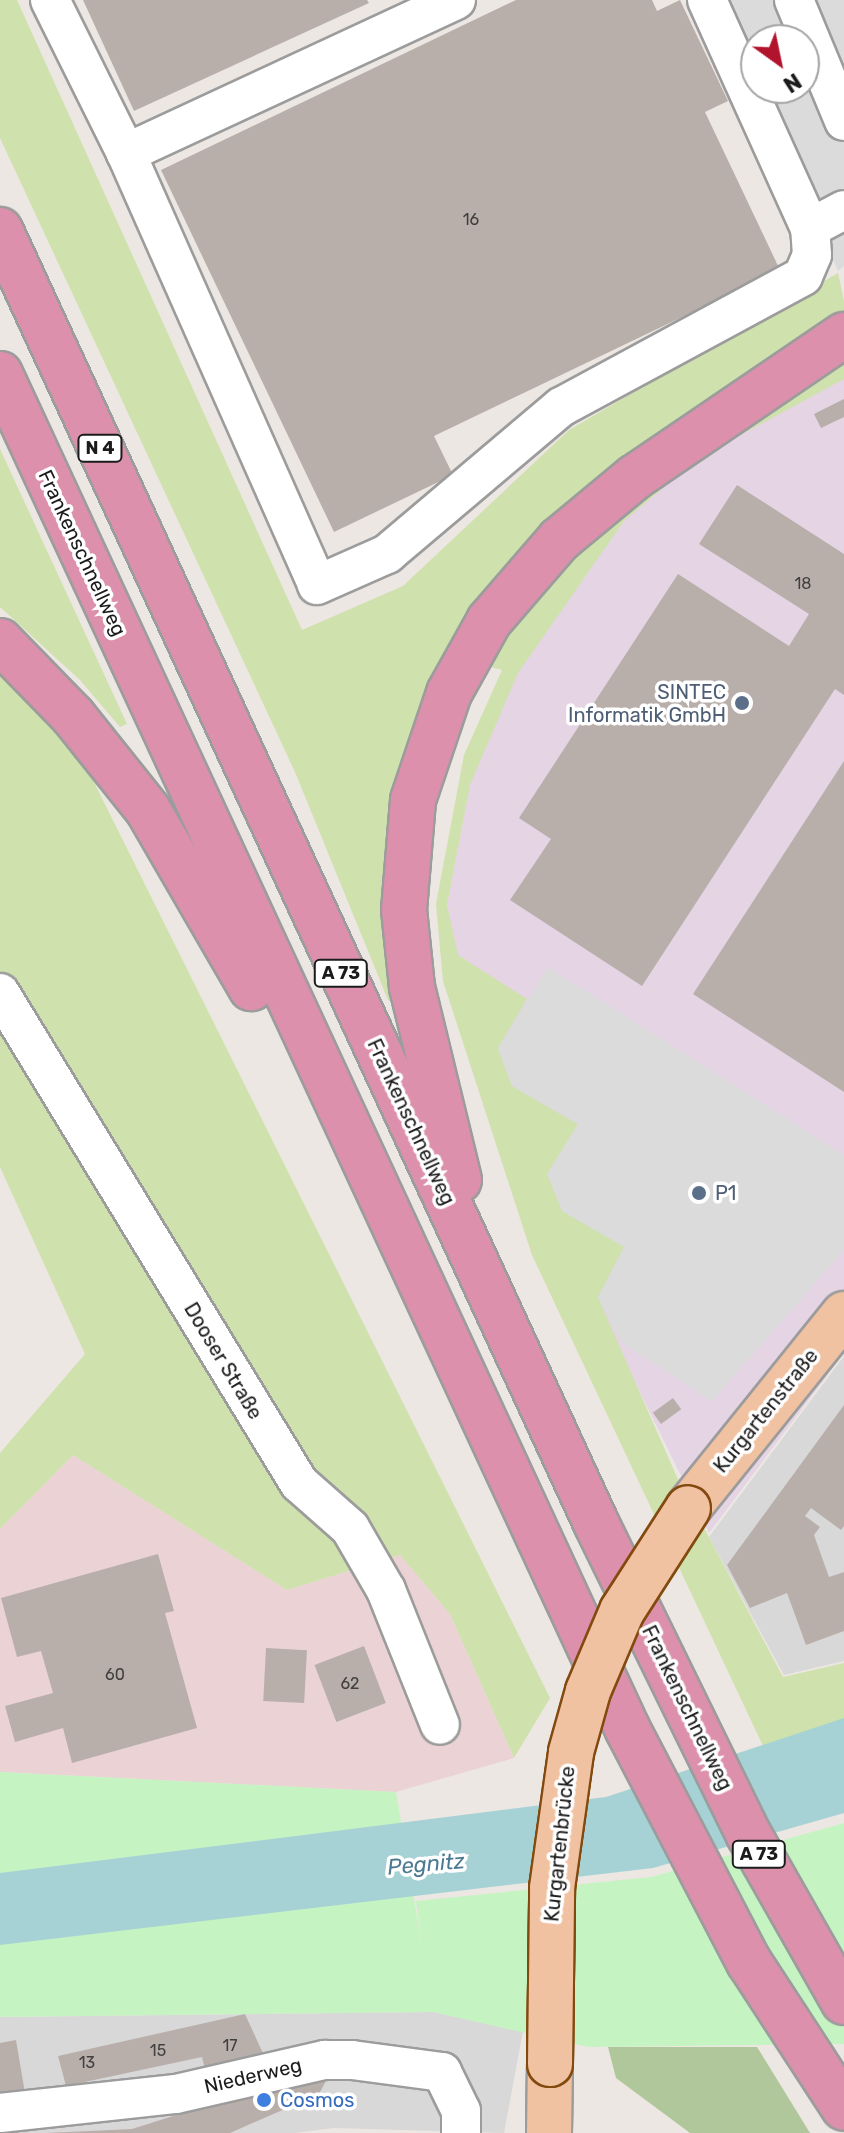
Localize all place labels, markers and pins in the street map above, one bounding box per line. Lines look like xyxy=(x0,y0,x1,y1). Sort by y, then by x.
place label: SINTEC Informatik GmbH xyxy=(568,680,726,727)
marker: SINTEC Informatik GmbH xyxy=(733,694,751,712)
place label: P1 xyxy=(715,1181,736,1205)
marker: P1 xyxy=(690,1184,708,1202)
place label: Cosmos xyxy=(280,2088,354,2112)
marker: Cosmos xyxy=(255,2091,273,2109)

